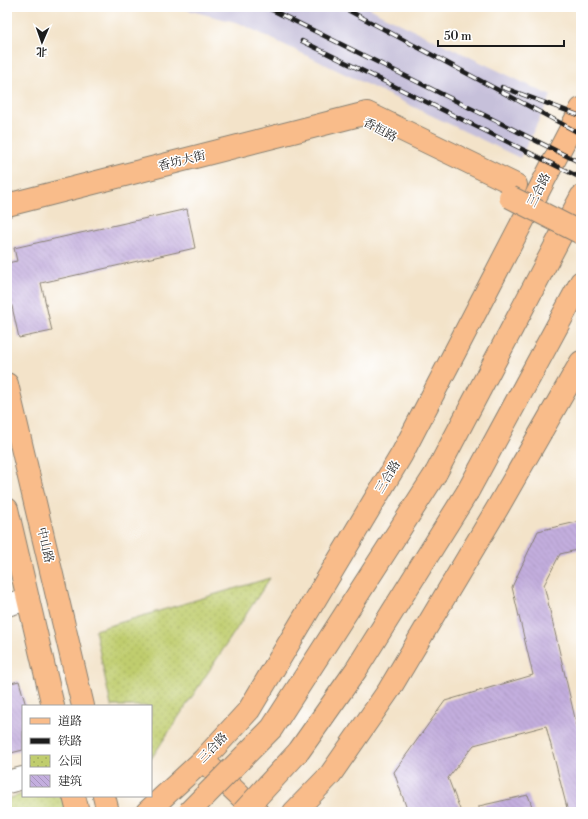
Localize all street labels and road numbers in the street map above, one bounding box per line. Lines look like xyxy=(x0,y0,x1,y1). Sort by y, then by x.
street label: 香恒路 xyxy=(361,115,399,145)
street label: 香坊大街 xyxy=(157,148,208,174)
street label: 三合路 xyxy=(524,171,554,209)
street label: 三合路 xyxy=(372,458,404,496)
street label: 中山路 xyxy=(34,526,56,564)
street label: 三合路 xyxy=(195,730,231,766)

